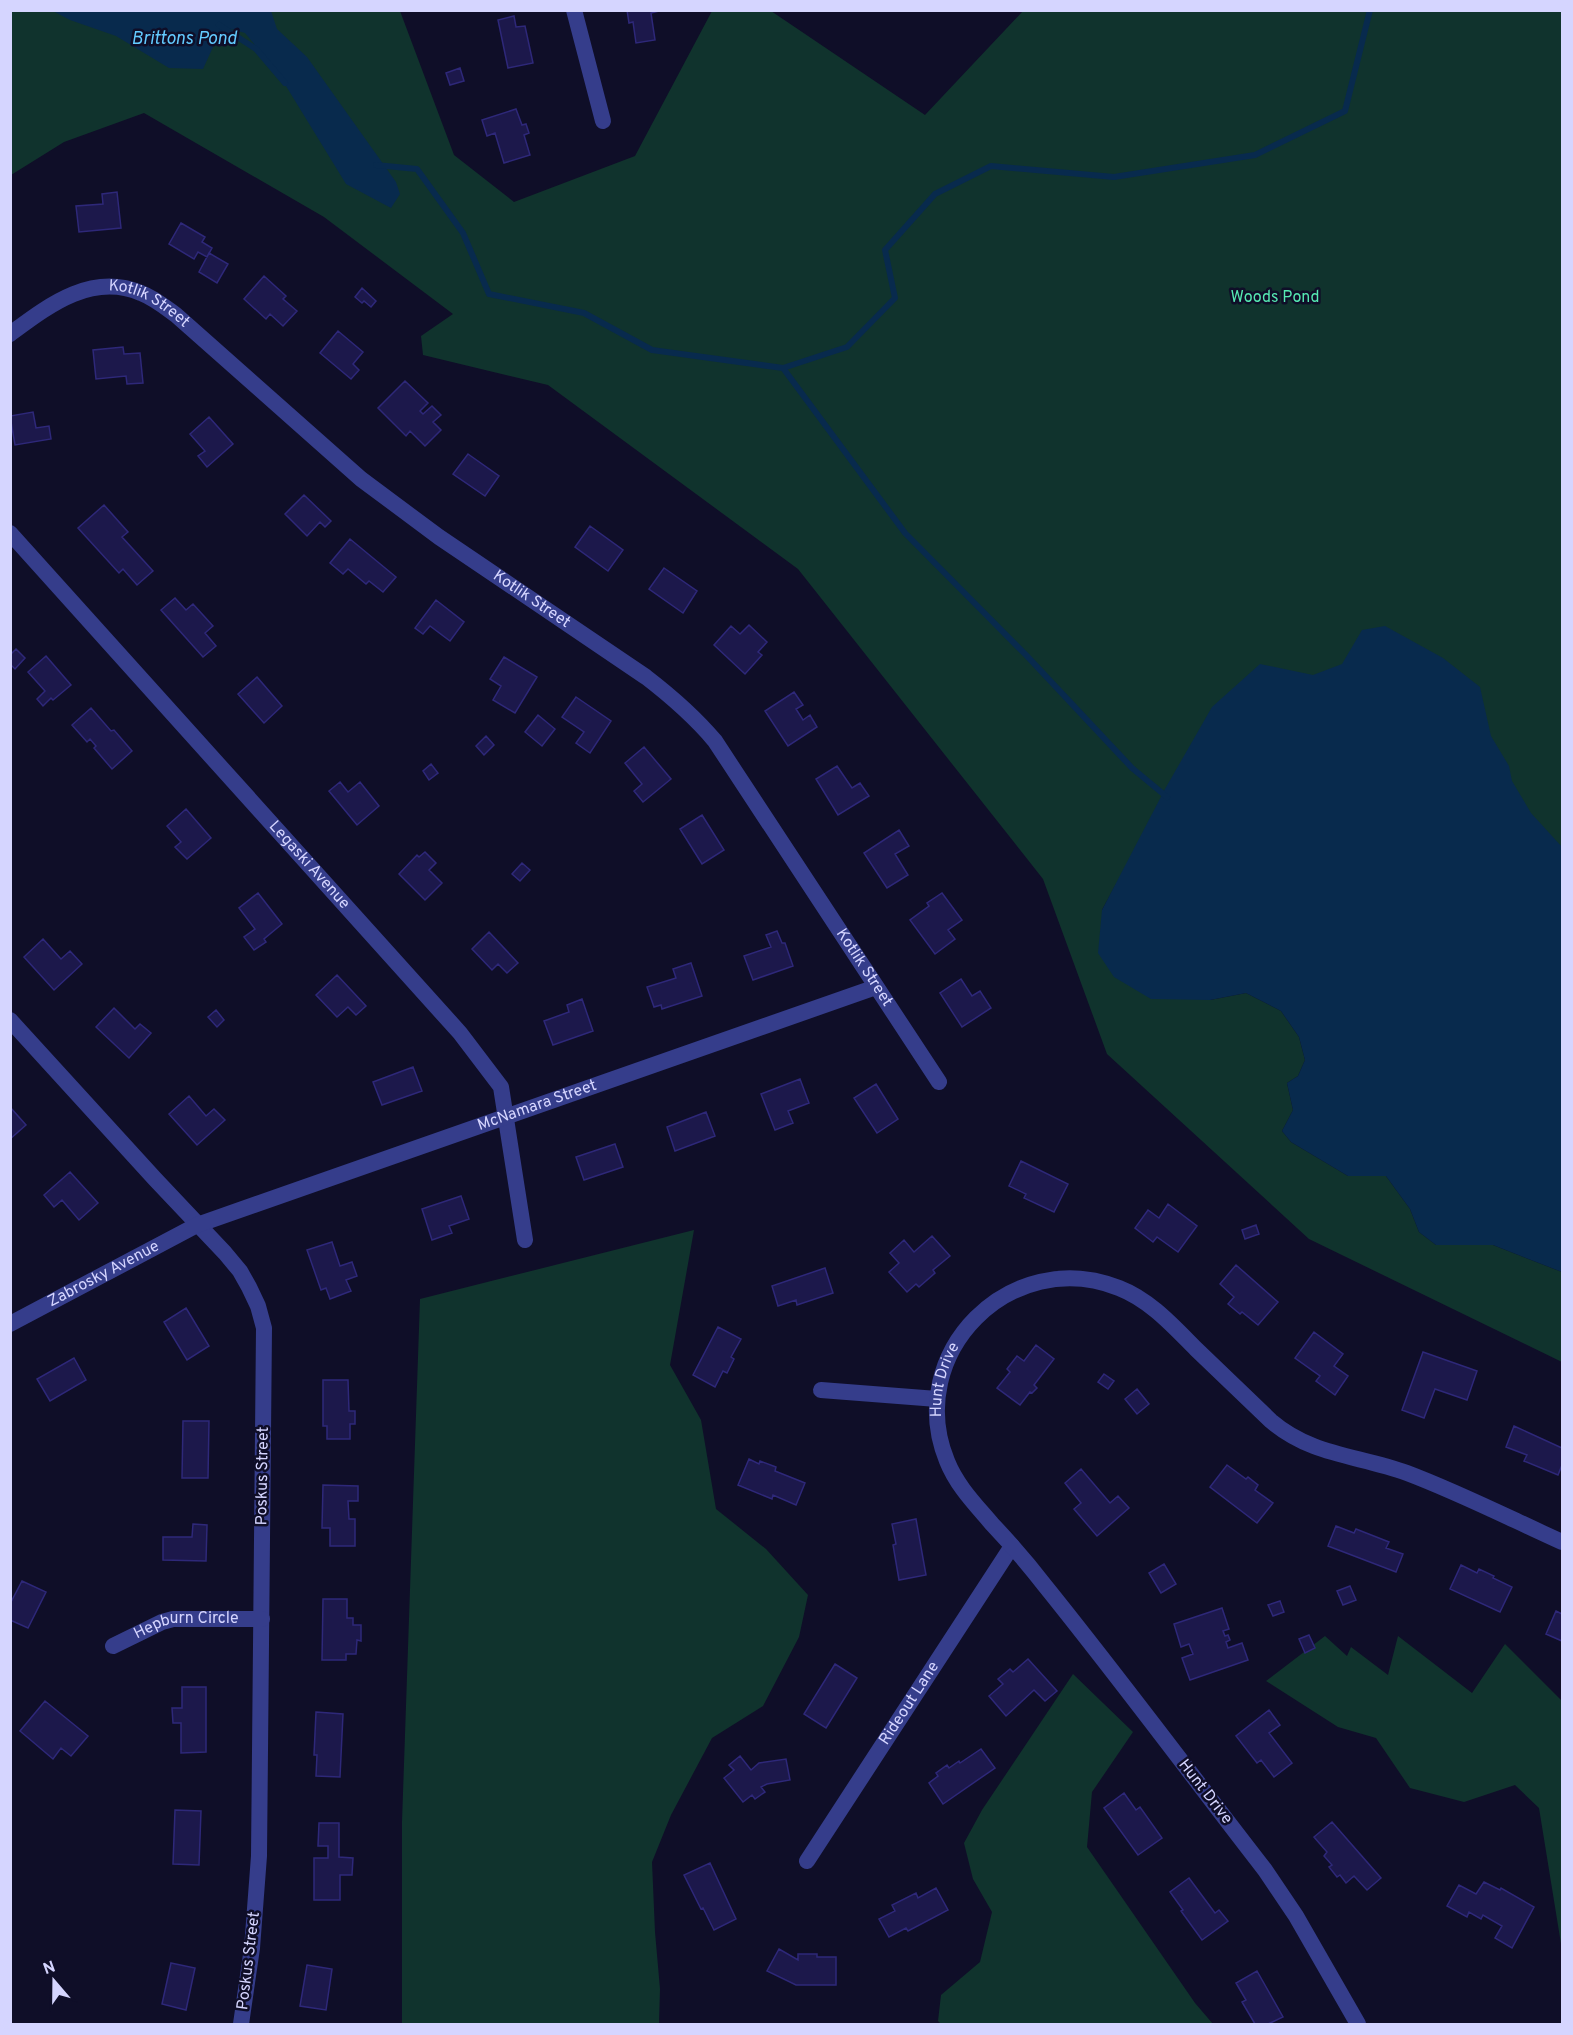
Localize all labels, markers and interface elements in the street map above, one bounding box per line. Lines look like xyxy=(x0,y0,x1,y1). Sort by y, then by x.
water label: Brittons Pond xyxy=(131,28,238,51)
street label: Kotlik Street xyxy=(108,276,194,332)
park label: Woods Pond xyxy=(1231,288,1319,308)
street label: Kotlik Street xyxy=(489,566,574,633)
street label: Legaski Avenue xyxy=(264,817,354,914)
street label: Kotlik Street xyxy=(831,925,897,1011)
street label: McNamara Street xyxy=(475,1076,599,1136)
street label: Zabrosky Avenue xyxy=(45,1237,163,1312)
street label: Hunt Drive xyxy=(927,1339,964,1417)
street label: Poskus Street xyxy=(252,1426,274,1526)
street label: Hepburn Circle xyxy=(131,1609,239,1644)
street label: Rideout Lane xyxy=(875,1658,944,1749)
street label: Hunt Drive xyxy=(1173,1756,1237,1828)
street label: Poskus Street xyxy=(233,1911,265,2011)
north arrow xyxy=(24,1951,84,2011)
text: N xyxy=(41,1957,58,1980)

